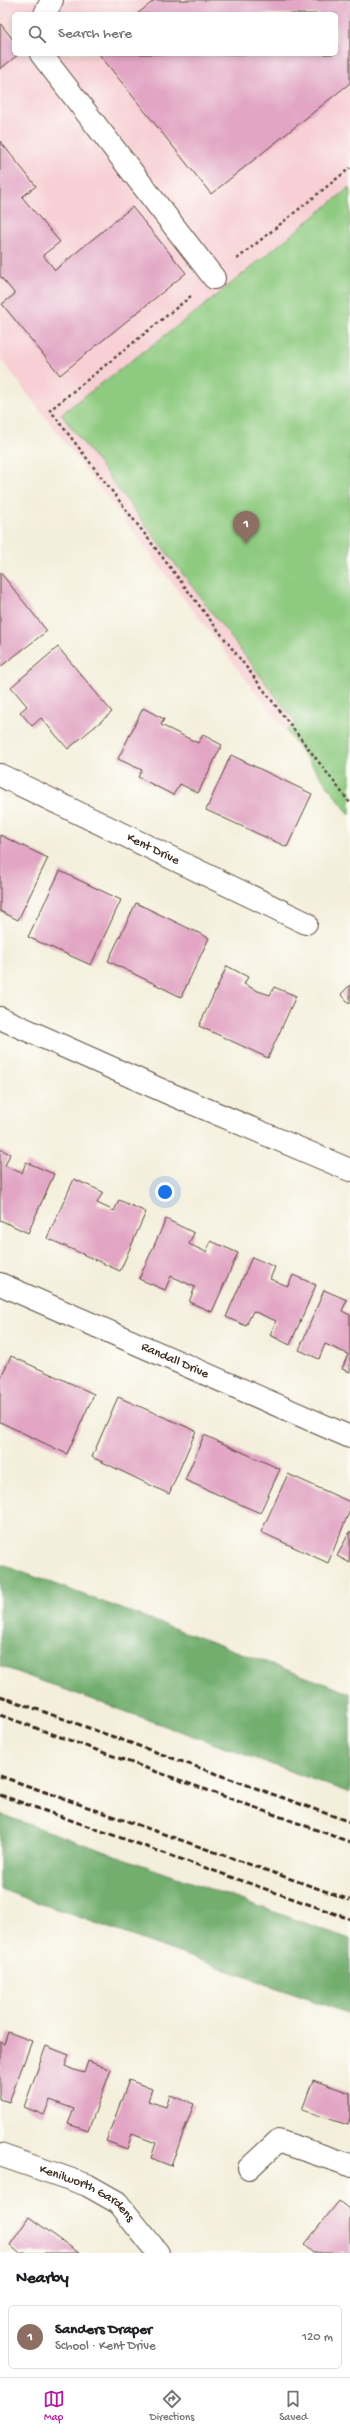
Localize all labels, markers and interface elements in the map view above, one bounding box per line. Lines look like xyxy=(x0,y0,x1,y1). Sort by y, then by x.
search box xyxy=(12,12,338,56)
icon: search xyxy=(26,23,48,45)
text: Search here xyxy=(58,25,132,43)
pin: 1 xyxy=(233,511,259,544)
street label: Kent Drive xyxy=(124,830,182,868)
your location xyxy=(155,1182,175,1202)
street label: Randall Drive xyxy=(139,1339,211,1382)
street label: Kenilworth Gardens xyxy=(37,2162,138,2226)
text: Nearby xyxy=(16,2269,69,2289)
text: Sanders Draper xyxy=(55,2321,152,2339)
text: 1 xyxy=(27,2330,33,2345)
text: 120 m xyxy=(302,2330,333,2345)
text: School · Kent Drive xyxy=(55,2339,156,2354)
tab: Map xyxy=(43,2388,65,2424)
tab: Directions xyxy=(150,2388,194,2424)
tab: Saved xyxy=(279,2388,307,2424)

